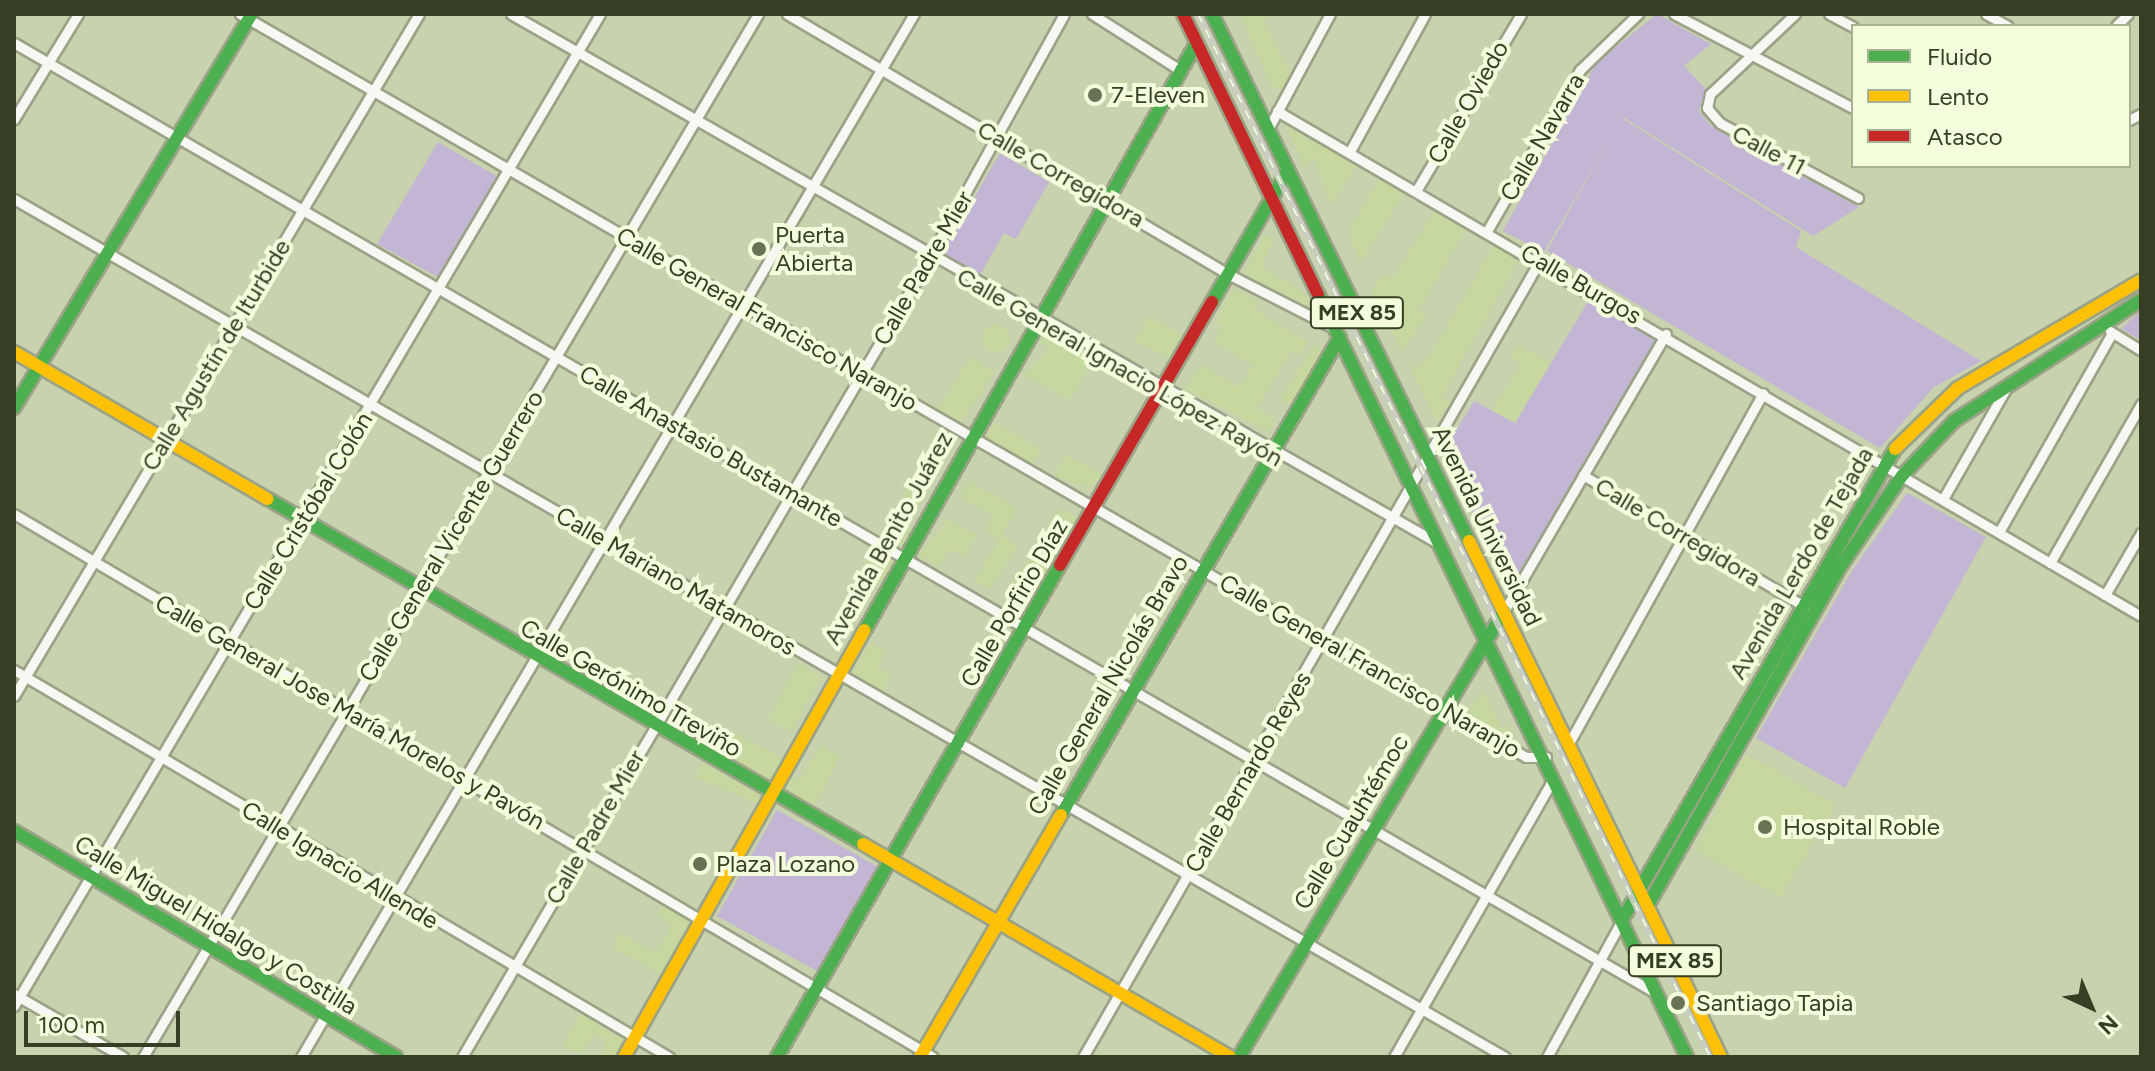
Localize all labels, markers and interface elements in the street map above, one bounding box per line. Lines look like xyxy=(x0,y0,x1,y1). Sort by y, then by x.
legend xyxy=(1851,24,2131,168)
street label: Calle Oviedo xyxy=(1421,36,1515,168)
text: Fluido xyxy=(1927,42,1992,71)
street label: Calle Navarra xyxy=(1494,68,1590,206)
place label: 7-Eleven xyxy=(1111,81,1205,109)
text: Lento xyxy=(1927,82,1989,111)
marker: 7-Eleven xyxy=(1086,86,1104,104)
street label: Calle Corregidora xyxy=(973,115,1149,233)
street label: Calle 11 xyxy=(1727,119,1811,181)
text: Atasco xyxy=(1927,122,2003,151)
street label: Calle Padre Mier xyxy=(867,186,979,350)
street label: Calle General Francisco Naranjo xyxy=(611,221,923,417)
place label: Puerta Abierta xyxy=(775,221,853,277)
street label: Calle Agustín de Iturbide xyxy=(135,234,297,476)
street label: Calle Burgos xyxy=(1516,238,1646,330)
marker: Puerta Abierta xyxy=(750,240,768,258)
street label: Calle General Ignacio López Rayón xyxy=(952,262,1288,472)
road number: MEX 85 xyxy=(1309,295,1405,331)
street label: Calle Anastasio Bustamante xyxy=(574,359,848,533)
street label: Calle General Vicente Guerrero xyxy=(353,385,549,687)
street label: Calle Cristóbal Colón xyxy=(238,407,378,615)
street label: Avenida Universidad xyxy=(1426,421,1548,631)
street label: Avenida Benito Juárez xyxy=(817,426,959,650)
street label: Avenida Lerdo de Tejada xyxy=(1723,442,1879,684)
street label: Calle Corregidora xyxy=(1590,471,1766,593)
street label: Calle Mariano Matamoros xyxy=(551,500,801,662)
street label: Calle Porfirio Díaz xyxy=(954,514,1074,692)
street label: Calle General Nicolás Bravo xyxy=(1022,550,1194,820)
street label: Calle General Francisco Naranjo xyxy=(1214,568,1526,764)
street label: Calle General Jose María Morelos y Pavón xyxy=(150,588,550,836)
street label: Calle Gerónimo Treviño xyxy=(515,613,747,763)
street label: Calle Bernardo Reyes xyxy=(1179,666,1317,878)
street label: Calle Cuauhtémoc xyxy=(1288,730,1414,914)
street label: Calle Padre Mier xyxy=(539,745,651,909)
street label: Calle Ignacio Allende xyxy=(236,795,444,935)
place label: Hospital Roble xyxy=(1783,813,1940,841)
marker: Hospital Roble xyxy=(1754,816,1776,838)
street label: Calle Miguel Hidalgo y Costilla xyxy=(70,829,362,1021)
place label: Plaza Lozano xyxy=(716,850,855,878)
marker: Plaza Lozano xyxy=(691,855,709,873)
road number: MEX 85 xyxy=(1627,943,1723,979)
north arrow xyxy=(2051,967,2131,1047)
place label: Santiago Tapia xyxy=(1696,989,1853,1017)
marker: Santiago Tapia xyxy=(1667,992,1689,1014)
scale bar xyxy=(28,995,184,1045)
text: N xyxy=(2093,1009,2124,1040)
text: 100 m xyxy=(38,1010,105,1039)

